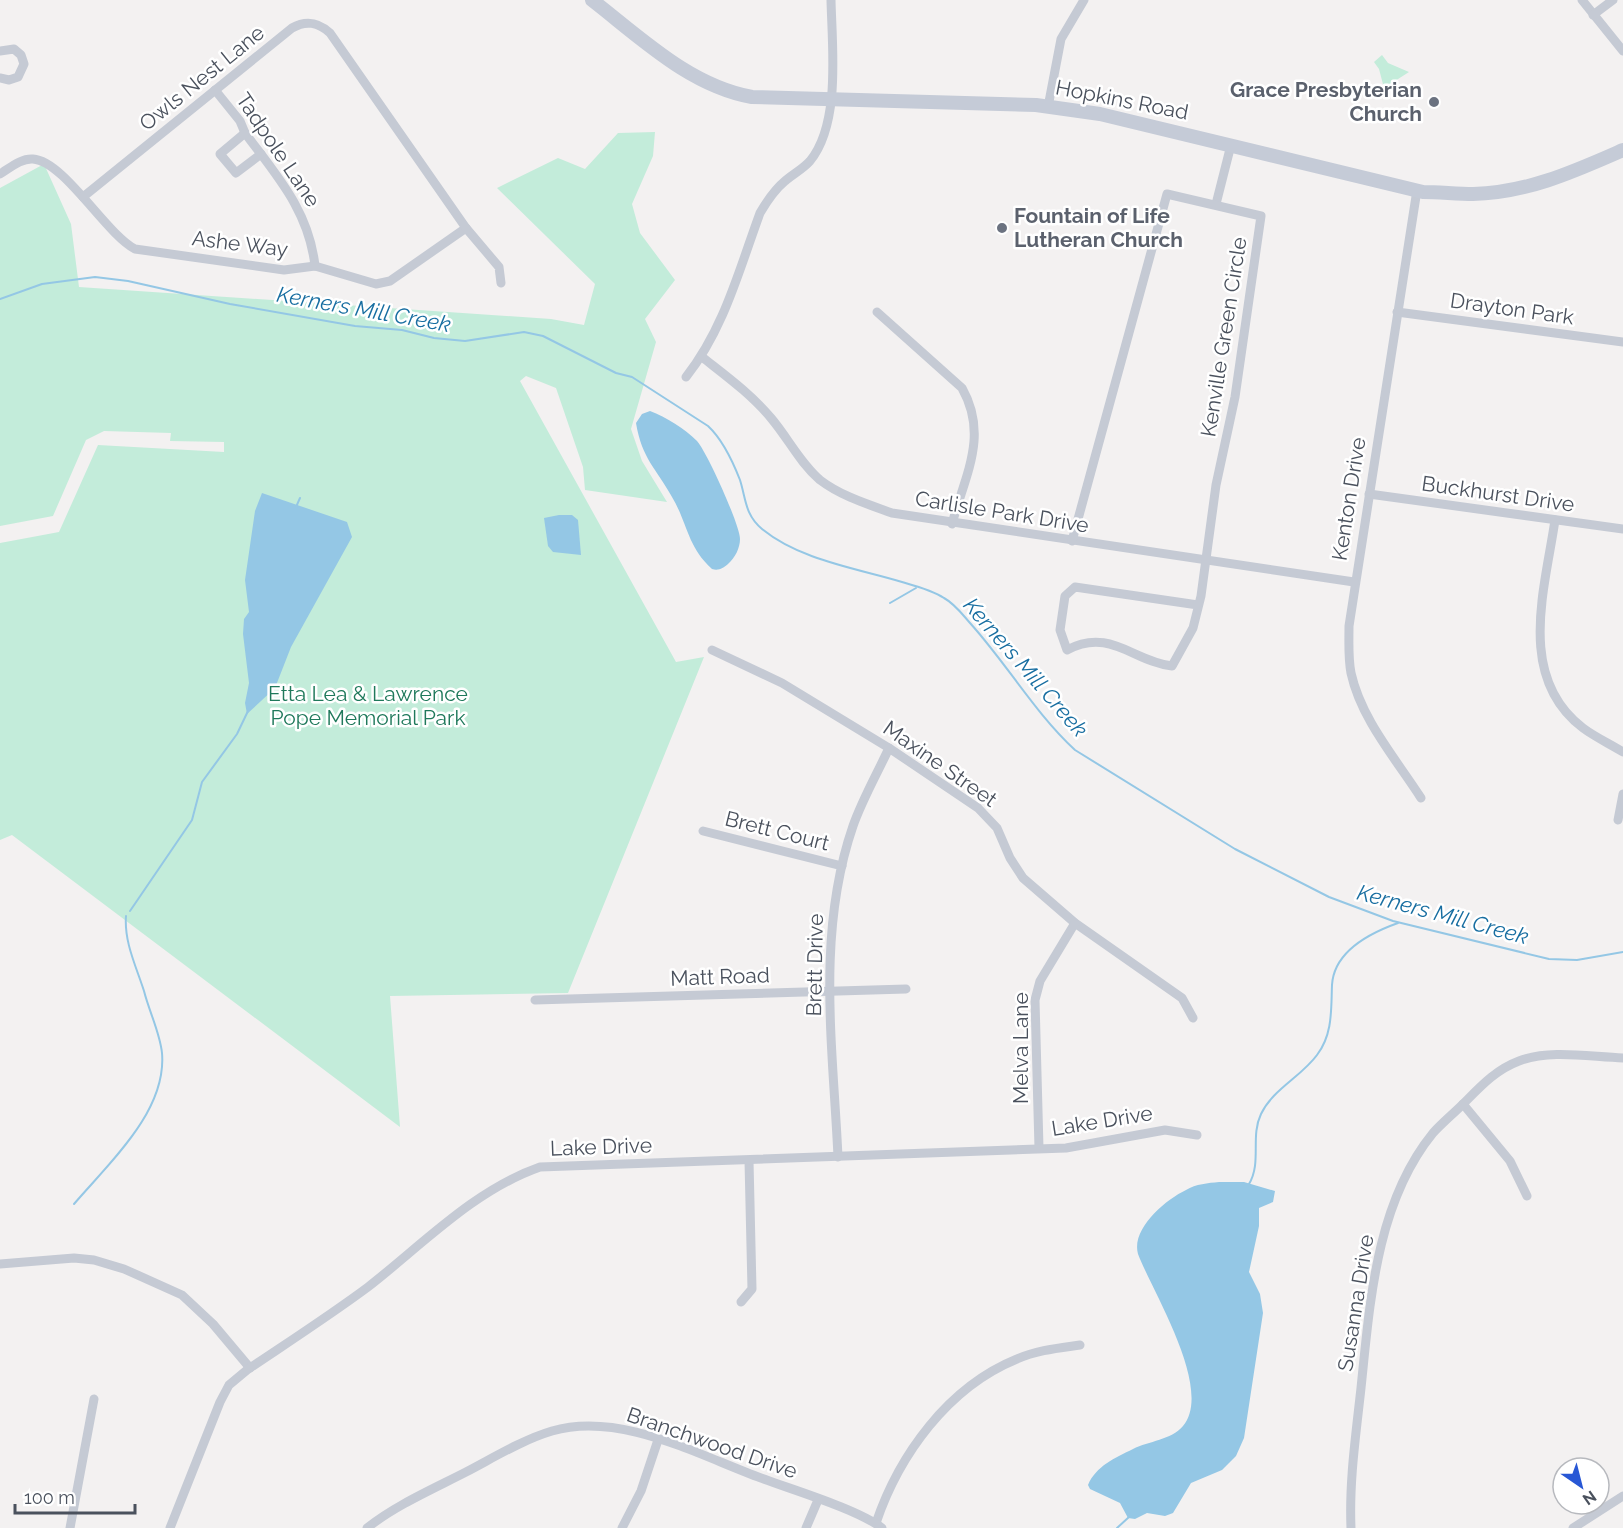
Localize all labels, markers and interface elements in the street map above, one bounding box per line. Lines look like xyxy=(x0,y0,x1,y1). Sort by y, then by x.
street label: Owls Nest Lane xyxy=(134,20,269,136)
street label: Hopkins Road xyxy=(1054,74,1191,125)
place label: Grace Presbyterian Church xyxy=(1230,77,1422,126)
street label: Tadpole Lane xyxy=(231,88,326,212)
marker: Grace Presbyterian Church xyxy=(1427,95,1441,109)
place label: Fountain of Life Lutheran Church xyxy=(1014,203,1183,252)
marker: Fountain of Life Lutheran Church xyxy=(995,221,1009,235)
street label: Ashe Way xyxy=(191,225,290,262)
street label: Kenville Green Circle xyxy=(1195,235,1252,439)
water label: Kerners Mill Creek xyxy=(275,281,453,337)
street label: Drayton Park xyxy=(1449,287,1576,330)
street label: Kenton Drive xyxy=(1326,436,1371,562)
street label: Buckhurst Drive xyxy=(1420,470,1576,517)
street label: Carlisle Park Drive xyxy=(913,485,1091,538)
water label: Kerners Mill Creek xyxy=(958,592,1094,742)
park label: Etta Lea & Lawrence Pope Memorial Park xyxy=(268,681,468,730)
street label: Maxine Street xyxy=(879,715,1002,812)
street label: Brett Court xyxy=(722,806,832,856)
water label: Kerners Mill Creek xyxy=(1355,879,1532,949)
street label: Brett Drive xyxy=(801,913,828,1017)
street label: Matt Road xyxy=(670,962,770,991)
street label: Melva Lane xyxy=(1008,992,1033,1104)
street label: Lake Drive xyxy=(1050,1100,1154,1141)
street label: Lake Drive xyxy=(550,1132,652,1161)
street label: Susanna Drive xyxy=(1332,1233,1379,1373)
street label: Branchwood Drive xyxy=(624,1402,801,1483)
north arrow xyxy=(1551,1456,1611,1516)
scale bar xyxy=(15,1477,135,1515)
text: 100 m xyxy=(24,1487,75,1508)
text: N xyxy=(1579,1487,1600,1509)

